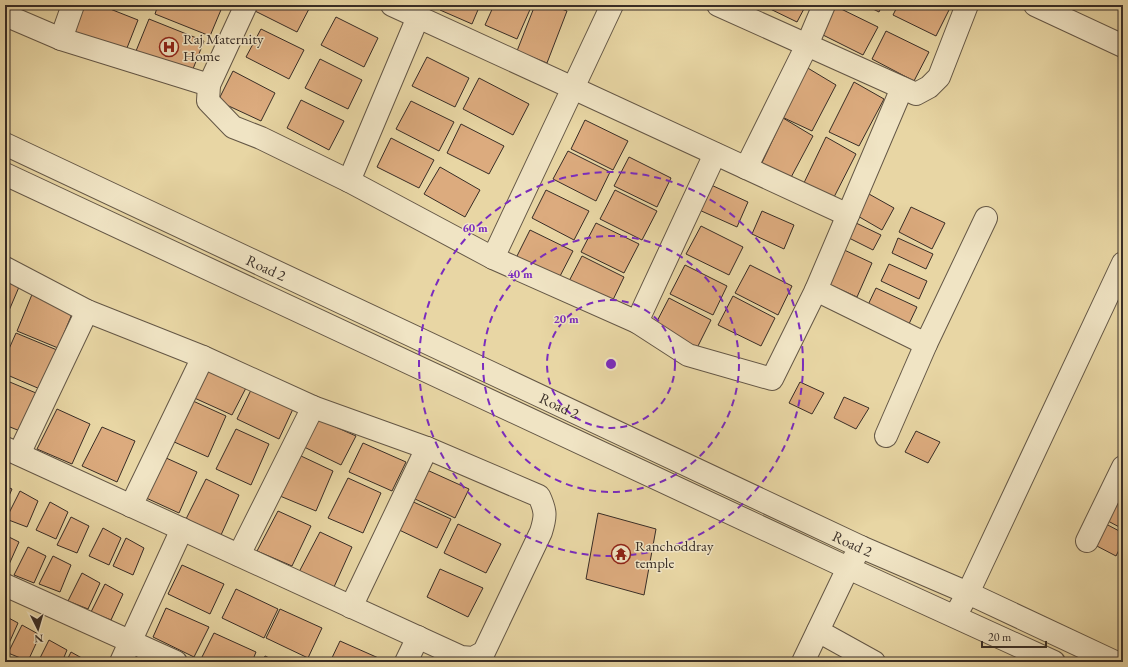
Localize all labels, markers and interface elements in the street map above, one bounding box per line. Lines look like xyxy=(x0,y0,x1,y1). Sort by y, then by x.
place label: Raj Maternity Home xyxy=(183,29,264,65)
hospital icon: Raj Maternity Home xyxy=(158,36,180,58)
text: 60 m xyxy=(462,220,488,236)
street label: Road 2 xyxy=(244,250,290,285)
text: 40 m xyxy=(507,266,533,282)
text: 20 m xyxy=(553,311,579,327)
centre of rings xyxy=(604,357,618,371)
street label: Road 2 xyxy=(537,388,583,423)
street label: Road 2 xyxy=(830,526,876,561)
place label: Ranchoddray temple xyxy=(635,536,714,572)
temple icon: Ranchoddray temple xyxy=(610,543,632,565)
north arrow xyxy=(18,609,58,649)
scale bar xyxy=(982,623,1046,649)
text: 20 m xyxy=(988,629,1012,645)
text: N xyxy=(34,632,44,646)

